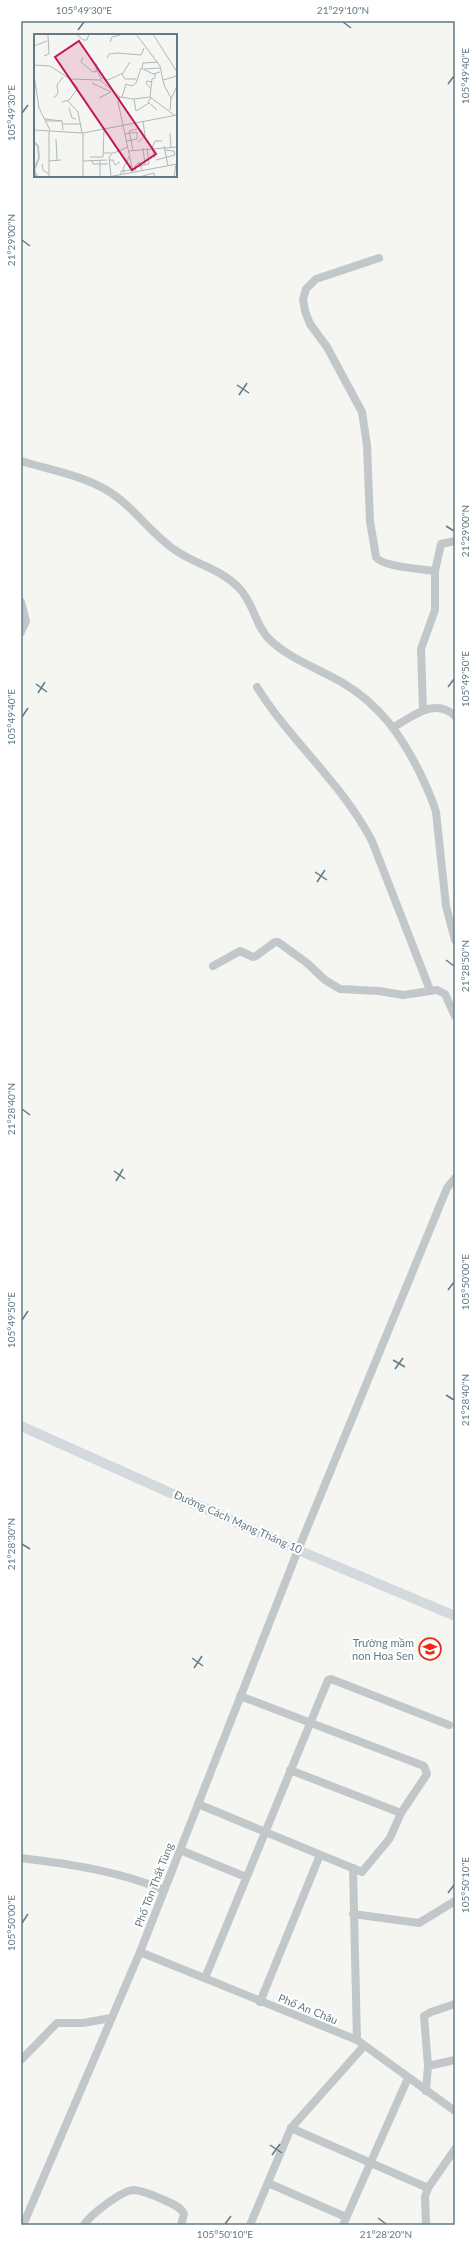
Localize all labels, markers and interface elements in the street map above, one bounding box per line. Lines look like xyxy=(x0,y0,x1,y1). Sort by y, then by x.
text: 105°49'30"E xyxy=(56,4,112,16)
text: 21°29'10"N xyxy=(317,4,369,16)
inset map xyxy=(34,34,177,177)
text: 105°49'40"E xyxy=(459,48,471,104)
text: 105°49'30"E xyxy=(5,85,17,141)
text: 21°29'00"N xyxy=(5,214,17,266)
text: 21°29'00"N xyxy=(459,505,471,557)
text: 105°49'50"E xyxy=(459,651,471,707)
text: 105°49'40"E xyxy=(5,689,17,745)
text: 21°28'50"N xyxy=(459,940,471,992)
text: 21°28'40"N xyxy=(5,1083,17,1135)
text: 105°50'00"E xyxy=(459,1254,471,1310)
text: 105°49'50"E xyxy=(5,1292,17,1348)
text: 21°28'40"N xyxy=(459,1374,471,1426)
street label: Đường Cách Mạng Tháng 10 xyxy=(172,1487,305,1556)
text: 21°28'30"N xyxy=(5,1518,17,1570)
place label: Trường mầm non Hoa Sen xyxy=(352,1636,414,1662)
school or university icon: Trường mầm non Hoa Sen xyxy=(417,1636,443,1662)
street label: Phố Tôn Thất Tùng xyxy=(131,1841,176,1929)
text: 105°50'10"E xyxy=(459,1857,471,1913)
text: 105°50'00"E xyxy=(5,1895,17,1951)
street label: Phố An Châu xyxy=(277,1991,340,2026)
text: 105°50'10"E xyxy=(197,2228,253,2240)
text: 21°28'20"N xyxy=(360,2228,412,2240)

